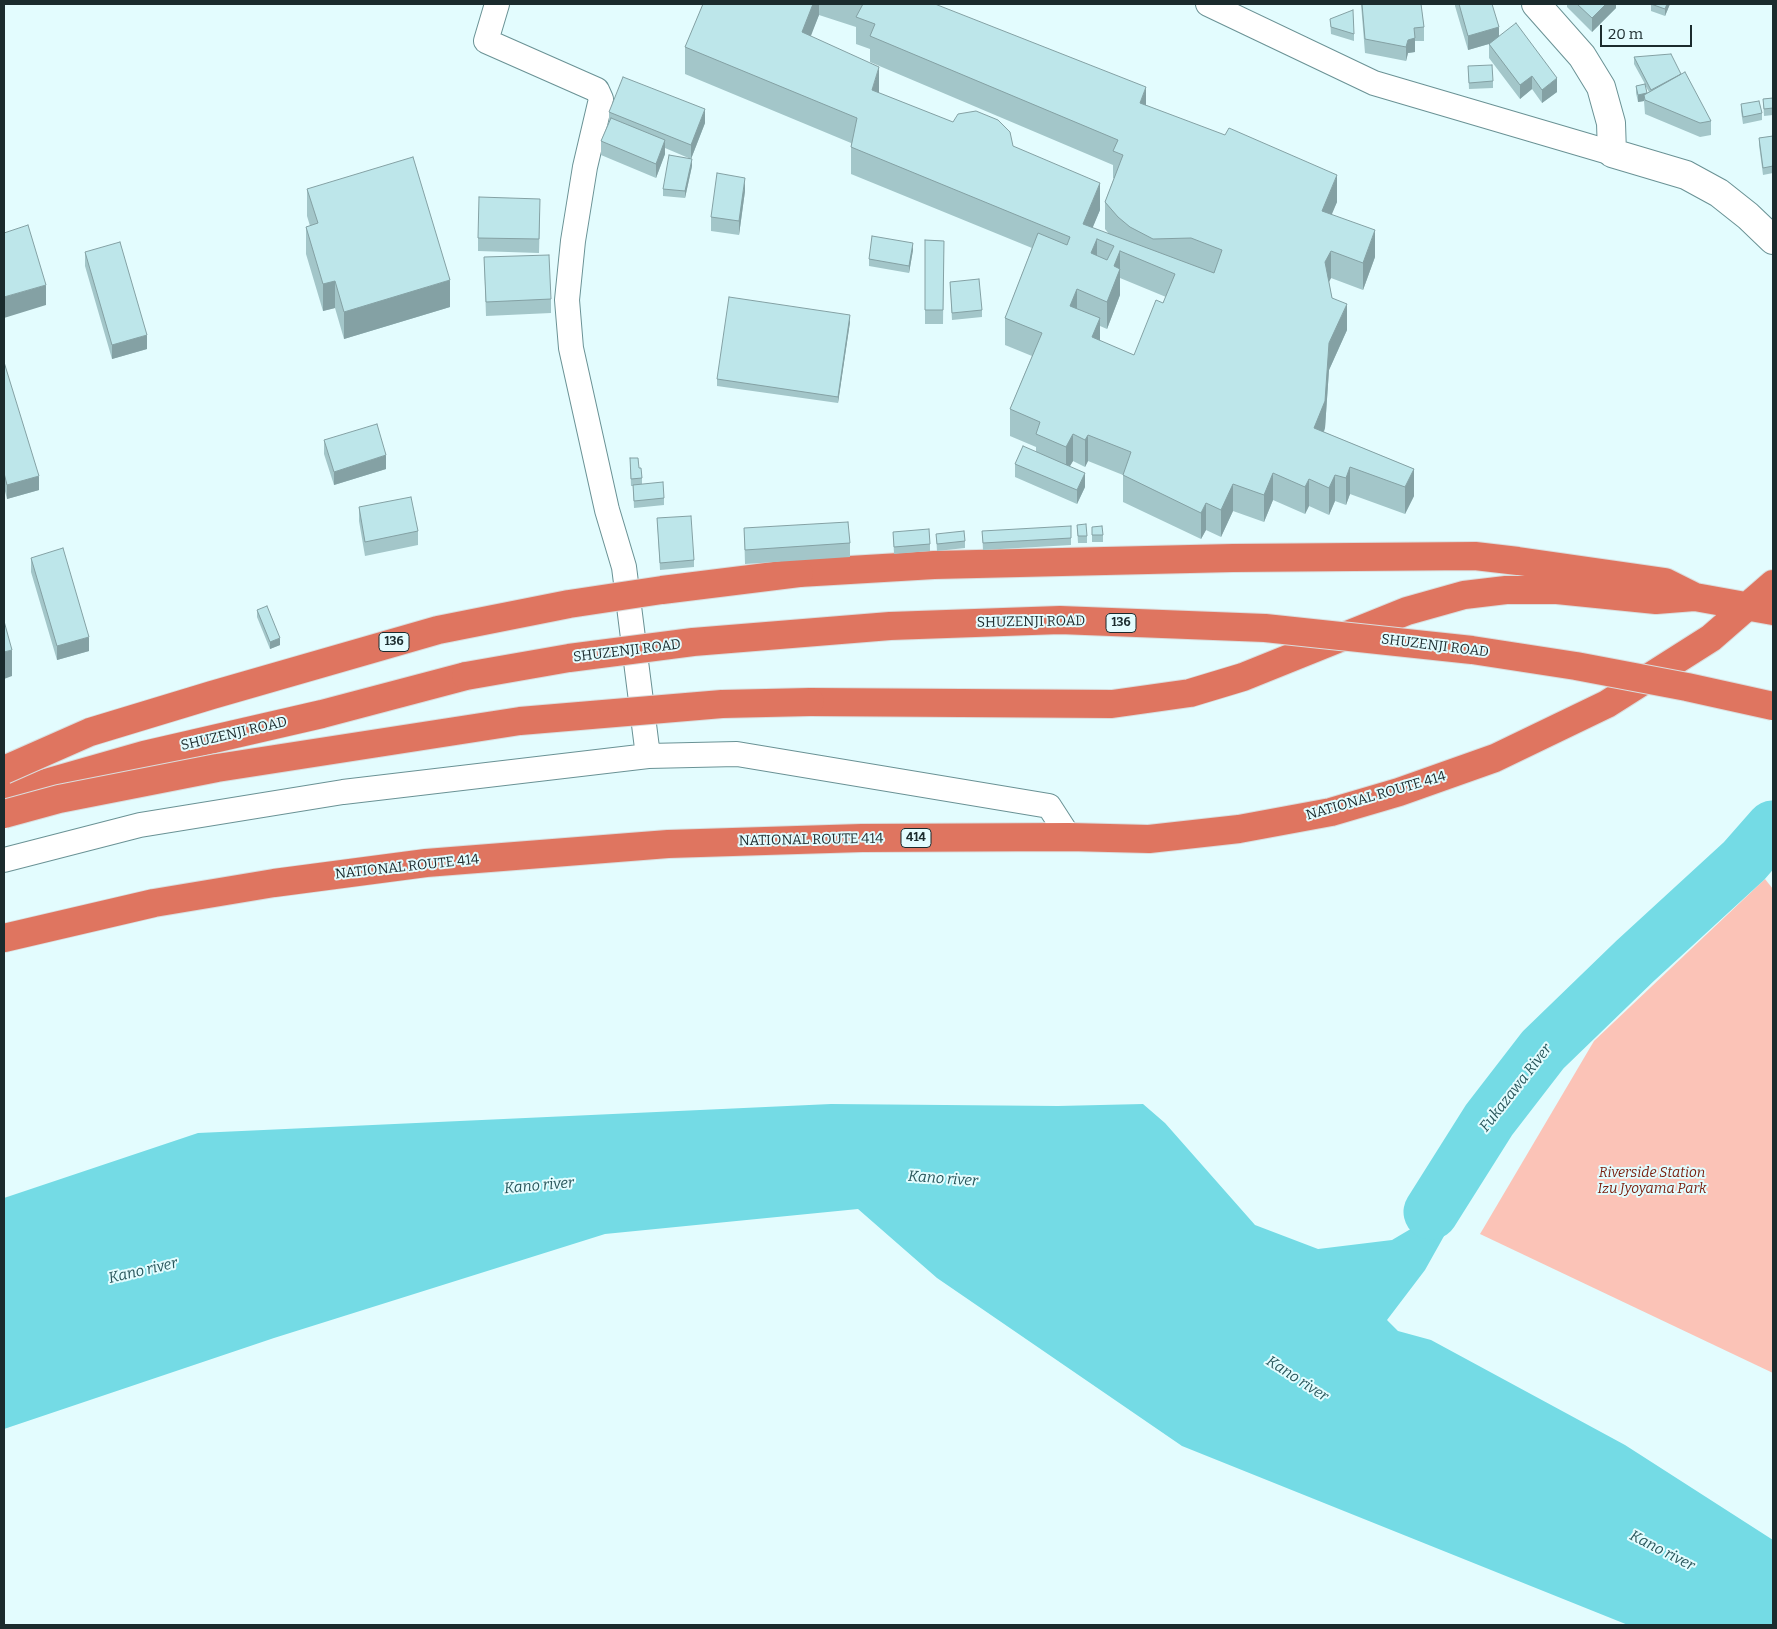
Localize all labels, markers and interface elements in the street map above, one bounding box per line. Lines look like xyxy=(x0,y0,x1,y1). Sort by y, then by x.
scale bar xyxy=(1602,15,1694,47)
text: 20 m xyxy=(1608,25,1643,43)
street label: SHUZENJI ROAD xyxy=(977,613,1085,631)
road number: 136 xyxy=(1106,614,1136,632)
street label: SHUZENJI ROAD xyxy=(1380,631,1490,661)
road number: 136 xyxy=(379,632,409,652)
street label: SHUZENJI ROAD xyxy=(572,636,682,666)
street label: SHUZENJI ROAD xyxy=(179,714,289,754)
street label: NATIONAL ROUTE 414 xyxy=(1304,768,1448,824)
road number: 414 xyxy=(901,828,931,848)
street label: NATIONAL ROUTE 414 xyxy=(739,830,883,850)
street label: NATIONAL ROUTE 414 xyxy=(334,851,480,883)
water label: Fukazawa River xyxy=(1476,1041,1556,1135)
park label: Riverside Station Izu Jyoyama Park xyxy=(1597,1165,1707,1198)
water label: Kano river xyxy=(907,1168,979,1190)
water label: Kano river xyxy=(503,1174,575,1198)
water label: Kano river xyxy=(107,1254,179,1288)
water label: Kano river xyxy=(1263,1352,1331,1406)
water label: Kano river xyxy=(1627,1527,1697,1575)

